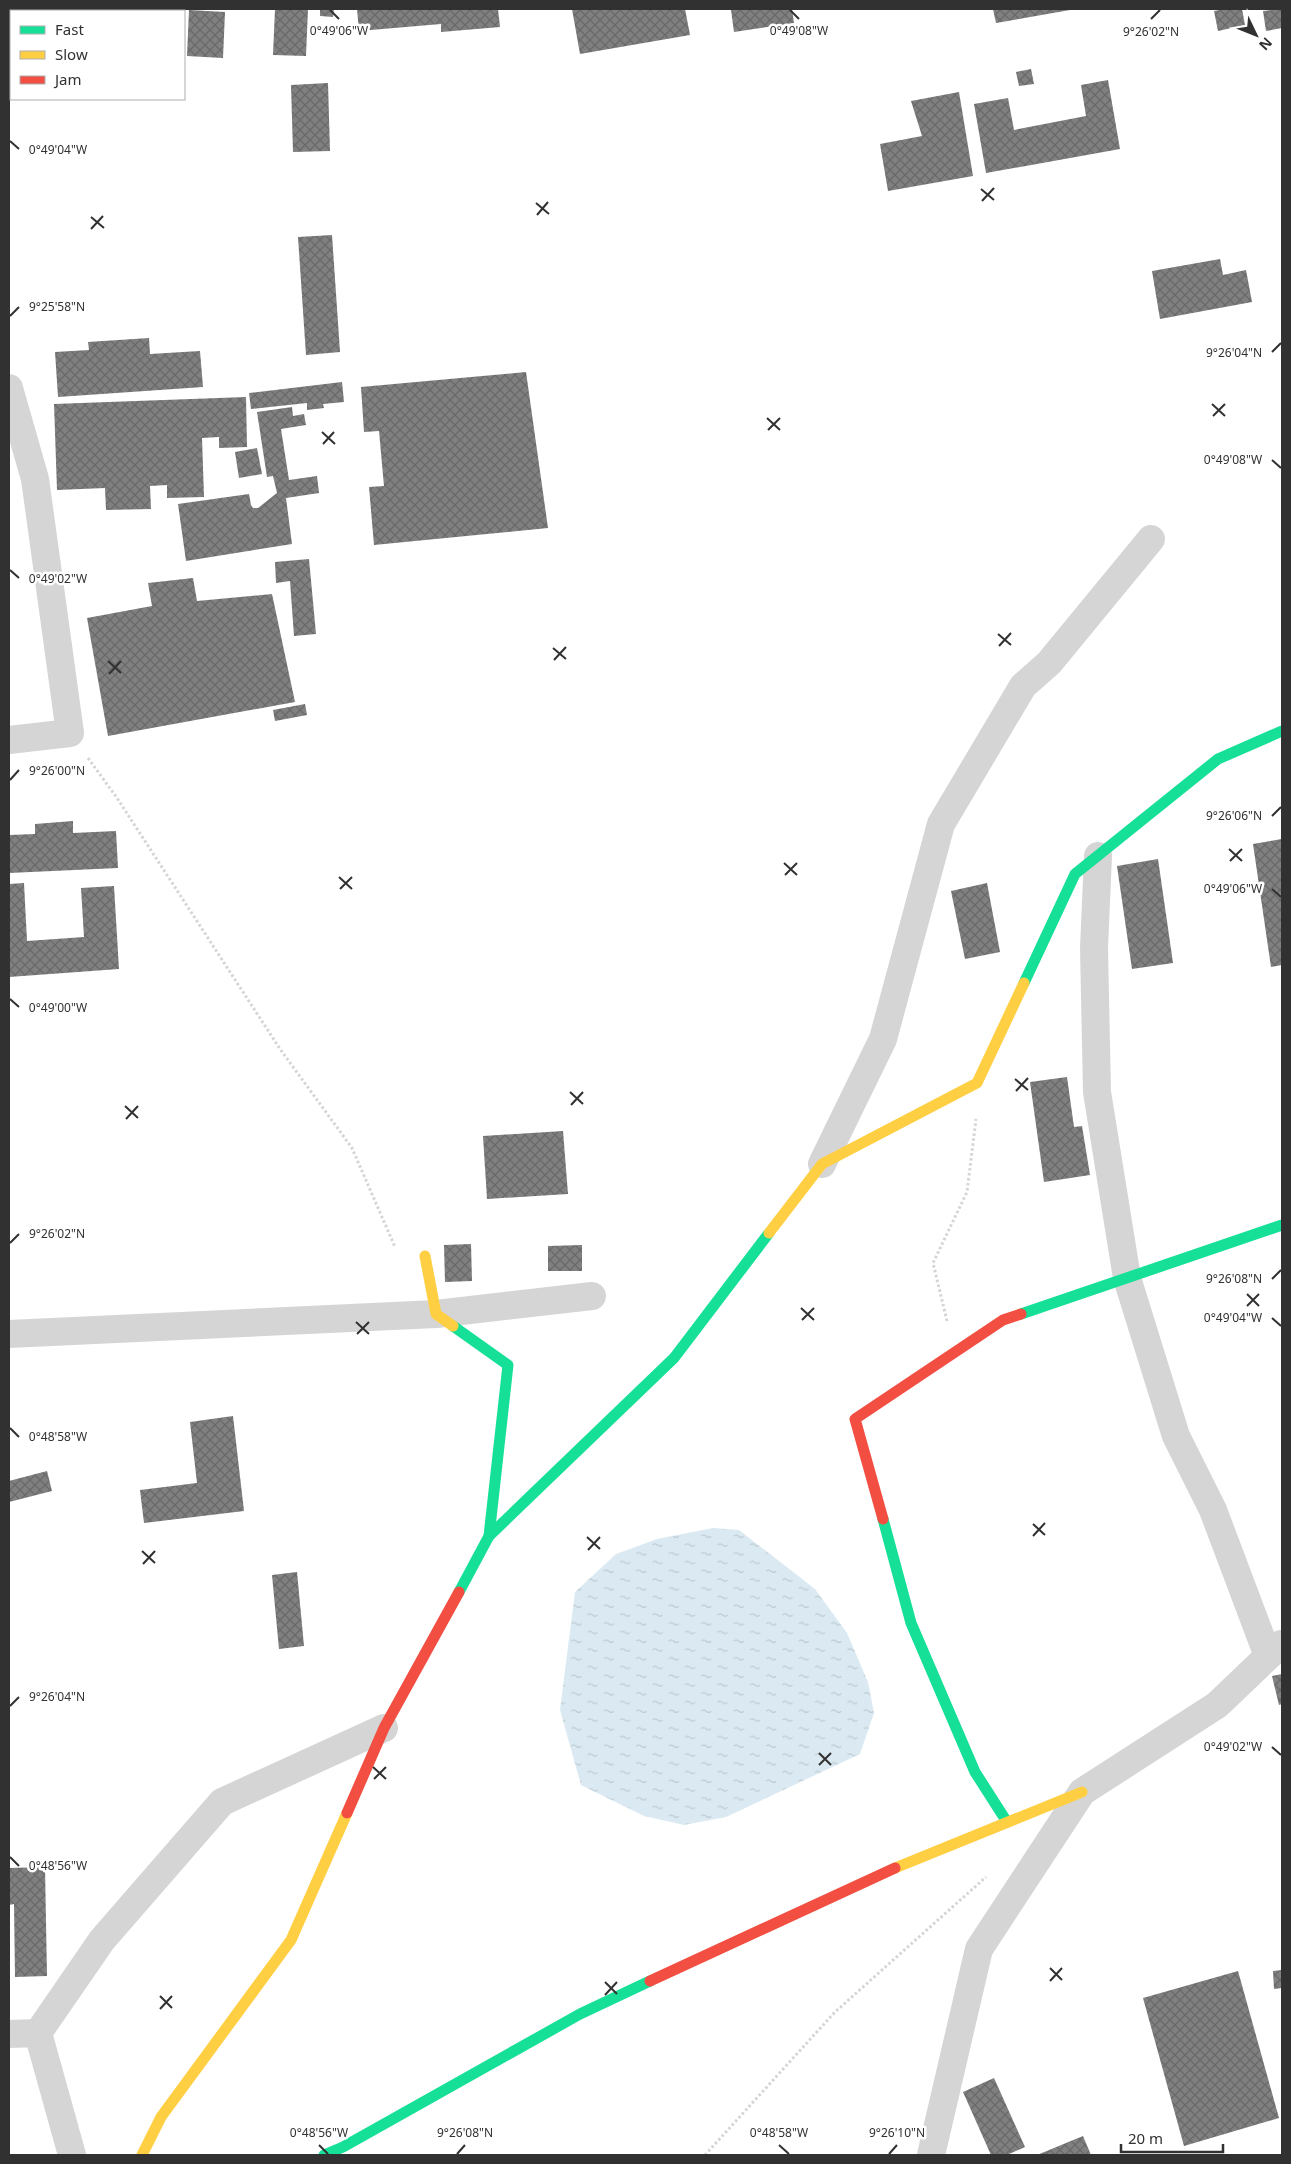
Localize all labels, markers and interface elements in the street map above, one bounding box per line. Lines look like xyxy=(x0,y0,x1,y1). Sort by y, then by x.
legend xyxy=(10,10,185,100)
north arrow xyxy=(1231,10,1281,60)
text: Fast xyxy=(55,19,84,39)
text: 0°49'06"W xyxy=(310,22,368,39)
text: 0°49'08"W xyxy=(770,22,828,39)
text: 9°26'02"N xyxy=(1123,23,1179,40)
text: N xyxy=(1255,34,1277,55)
text: Slow xyxy=(55,44,88,64)
text: Jam xyxy=(53,69,82,89)
text: 0°49'04"W xyxy=(29,141,87,158)
text: 9°25'58"N xyxy=(29,298,85,315)
text: 9°26'04"N xyxy=(1206,344,1262,361)
text: 0°49'08"W xyxy=(1204,451,1262,468)
text: 0°49'02"W xyxy=(29,570,87,587)
text: 9°26'00"N xyxy=(29,762,85,779)
text: 9°26'06"N xyxy=(1206,807,1262,824)
text: 0°49'06"W xyxy=(1204,880,1262,897)
text: 0°49'00"W xyxy=(29,999,87,1016)
text: 9°26'02"N xyxy=(29,1225,85,1242)
text: 9°26'08"N xyxy=(1206,1270,1262,1287)
text: 0°49'04"W xyxy=(1204,1309,1262,1326)
text: 0°48'58"W xyxy=(29,1428,87,1445)
text: 9°26'04"N xyxy=(29,1688,85,1705)
text: 0°49'02"W xyxy=(1204,1738,1262,1755)
text: 0°48'56"W xyxy=(29,1857,87,1874)
scale bar xyxy=(1121,2122,1224,2154)
text: 0°48'56"W xyxy=(290,2124,348,2141)
text: 9°26'08"N xyxy=(437,2124,493,2141)
text: 0°48'58"W xyxy=(750,2124,808,2141)
text: 9°26'10"N xyxy=(869,2124,925,2141)
text: 20 m xyxy=(1128,2128,1163,2148)

